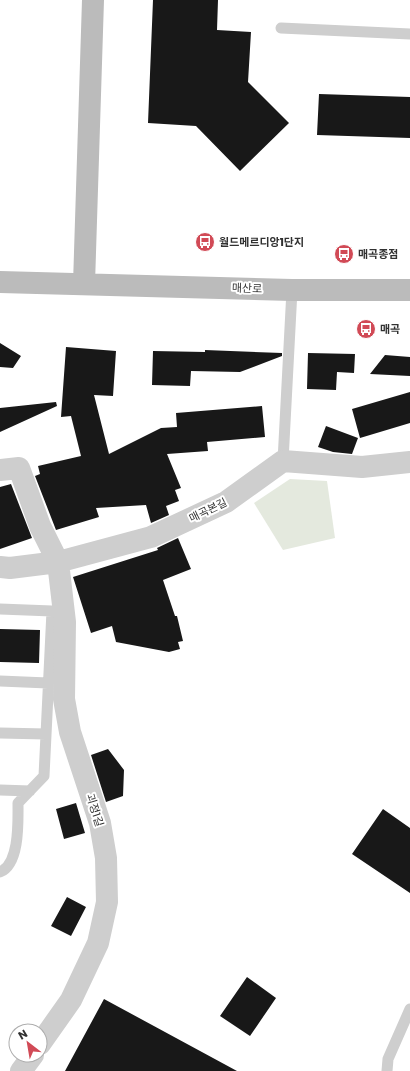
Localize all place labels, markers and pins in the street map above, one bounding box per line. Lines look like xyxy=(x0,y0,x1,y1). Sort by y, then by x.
bus stop icon: 월드메르디앙1단지 xyxy=(194,231,216,253)
place label: 월드메르디앙1단지 xyxy=(219,234,304,250)
bus stop icon: 매곡종점 xyxy=(333,243,355,265)
place label: 매곡종점 xyxy=(358,246,398,262)
bus stop icon: 매곡 xyxy=(355,318,377,340)
place label: 매곡 xyxy=(380,321,400,337)

